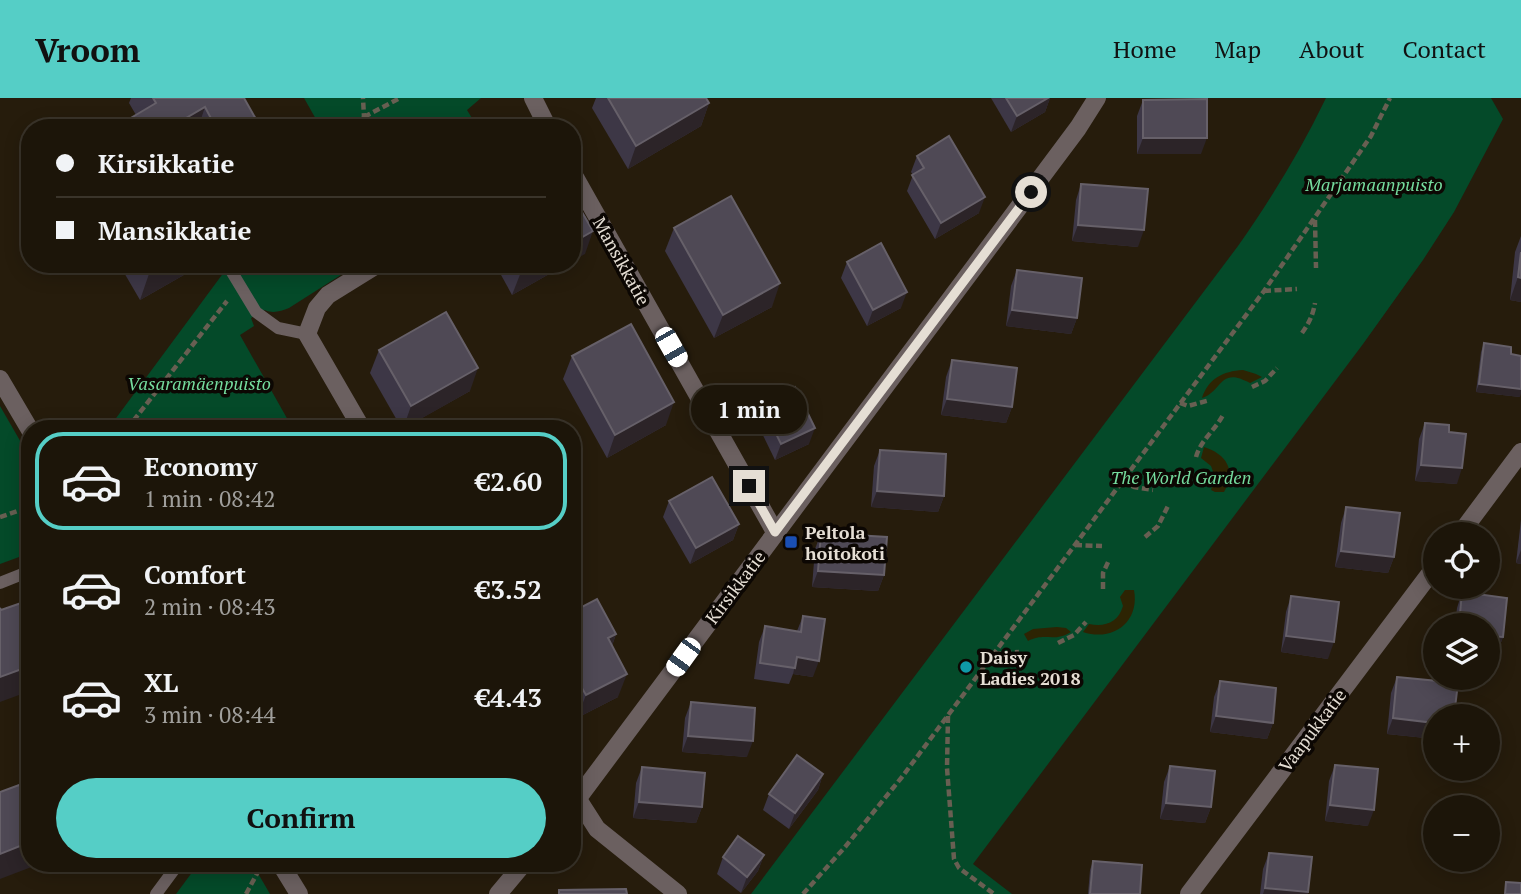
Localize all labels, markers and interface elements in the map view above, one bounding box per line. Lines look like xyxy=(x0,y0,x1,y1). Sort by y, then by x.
text: Vroom xyxy=(35,28,140,71)
text: Home xyxy=(1113,33,1177,65)
text: Map xyxy=(1215,33,1261,65)
text: About xyxy=(1299,33,1365,65)
text: Contact xyxy=(1403,33,1486,65)
text: Kirsikkatie xyxy=(98,146,234,180)
park label: Marjamaanpuisto xyxy=(1304,172,1443,196)
route start xyxy=(1015,176,1047,208)
text: Mansikkatie xyxy=(98,213,252,247)
street label: Mansikkatie xyxy=(588,213,656,309)
car xyxy=(652,324,691,370)
park label: Vasaramäenpuisto xyxy=(127,371,271,395)
callout: 1 min xyxy=(691,384,807,434)
text: 1 min xyxy=(718,394,780,425)
text: Economy xyxy=(144,449,257,483)
icon: car xyxy=(60,450,123,513)
text: €2.60 xyxy=(476,464,542,498)
park label: The World Garden xyxy=(1111,465,1251,489)
route end xyxy=(733,470,765,502)
text: 1 min · 08:42 xyxy=(144,483,276,514)
place label: Peltola hoitokoti xyxy=(805,520,885,565)
map controls xyxy=(1423,522,1500,872)
button: locate xyxy=(1423,522,1500,599)
marker: Peltola hoitokoti xyxy=(783,534,799,550)
street label: Kirsikkatie xyxy=(700,545,770,629)
text: Comfort xyxy=(144,557,246,591)
icon: car xyxy=(60,558,123,621)
text: €3.52 xyxy=(476,572,542,606)
text: 2 min · 08:43 xyxy=(144,591,276,622)
button: layers xyxy=(1423,613,1500,690)
car xyxy=(663,634,704,680)
place label: Daisy Ladies 2018 xyxy=(980,645,1081,690)
marker: Daisy Ladies 2018 xyxy=(958,659,974,675)
text: XL xyxy=(144,665,178,699)
icon: car xyxy=(60,666,123,729)
text: €4.43 xyxy=(476,680,542,714)
street label: Vaapukkatie xyxy=(1273,683,1351,777)
text: 3 min · 08:44 xyxy=(144,699,276,730)
button: + xyxy=(1423,704,1500,781)
button: Confirm xyxy=(56,778,546,858)
button: − xyxy=(1423,795,1500,872)

